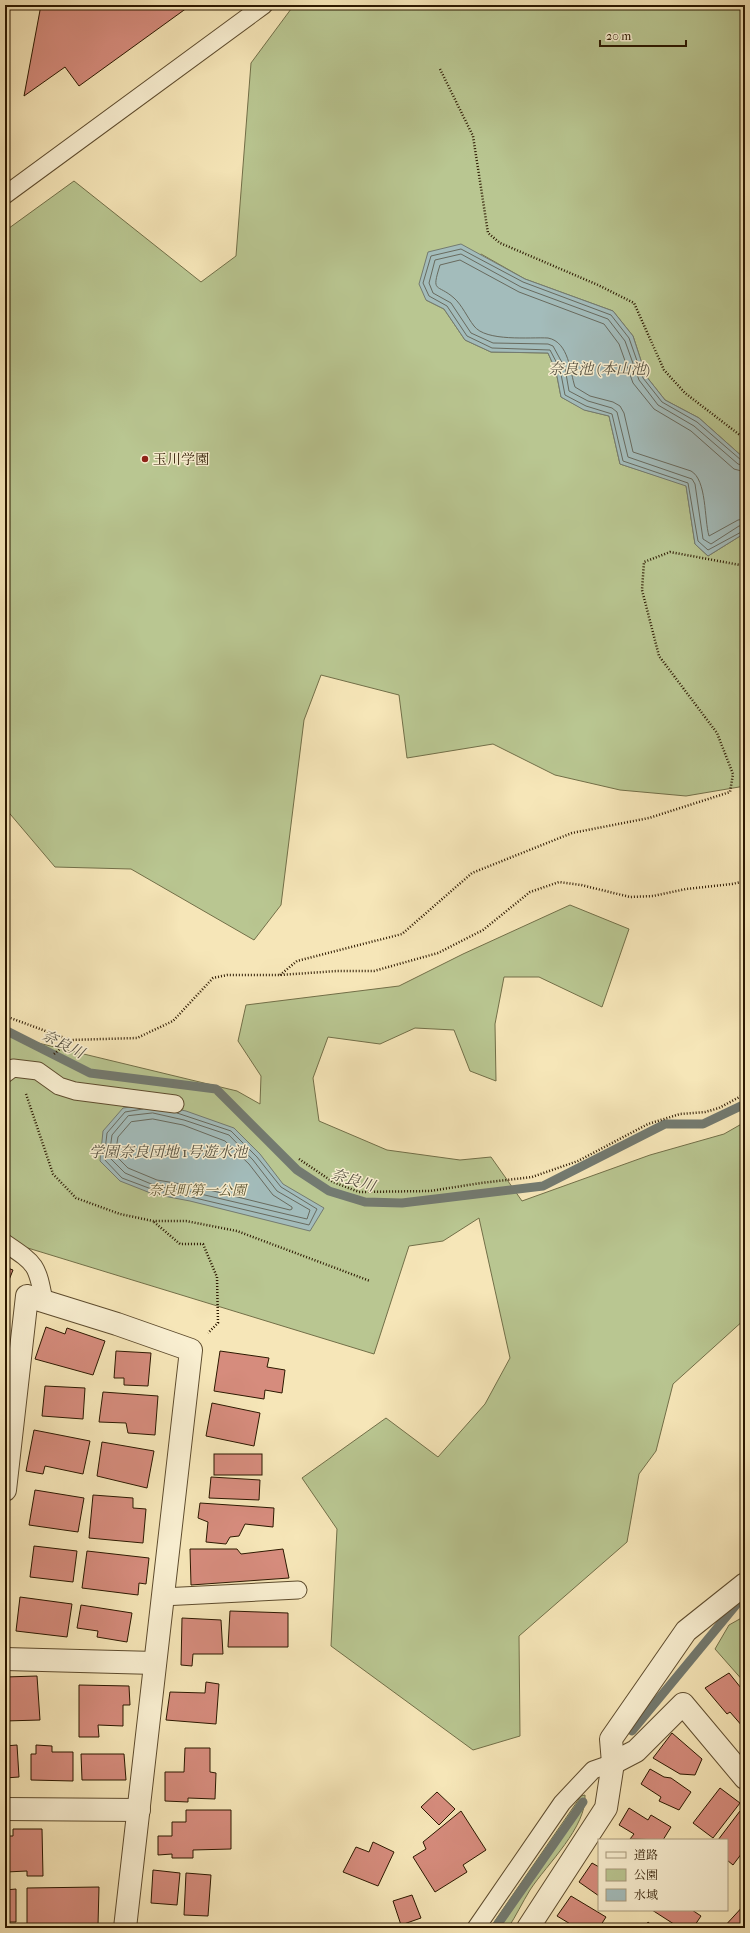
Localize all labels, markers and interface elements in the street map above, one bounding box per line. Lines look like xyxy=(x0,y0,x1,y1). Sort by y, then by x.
scale bar xyxy=(600,22,686,48)
text: 20 m xyxy=(606,29,631,43)
water label: 奈良池 (本山池) xyxy=(548,360,650,378)
place label: 玉川学園 xyxy=(153,451,209,468)
marker: 玉川学園 xyxy=(140,454,150,464)
water label: 奈良川 xyxy=(39,1026,89,1063)
water label: 学園奈良団地 1号遊水池 xyxy=(89,1143,249,1161)
water label: 奈良川 xyxy=(329,1165,379,1196)
park label: 奈良町第一公園 xyxy=(148,1182,248,1199)
legend xyxy=(598,1839,728,1911)
text: 道路 xyxy=(634,1848,658,1862)
text: 公園 xyxy=(634,1868,658,1882)
text: 水域 xyxy=(634,1888,658,1902)

